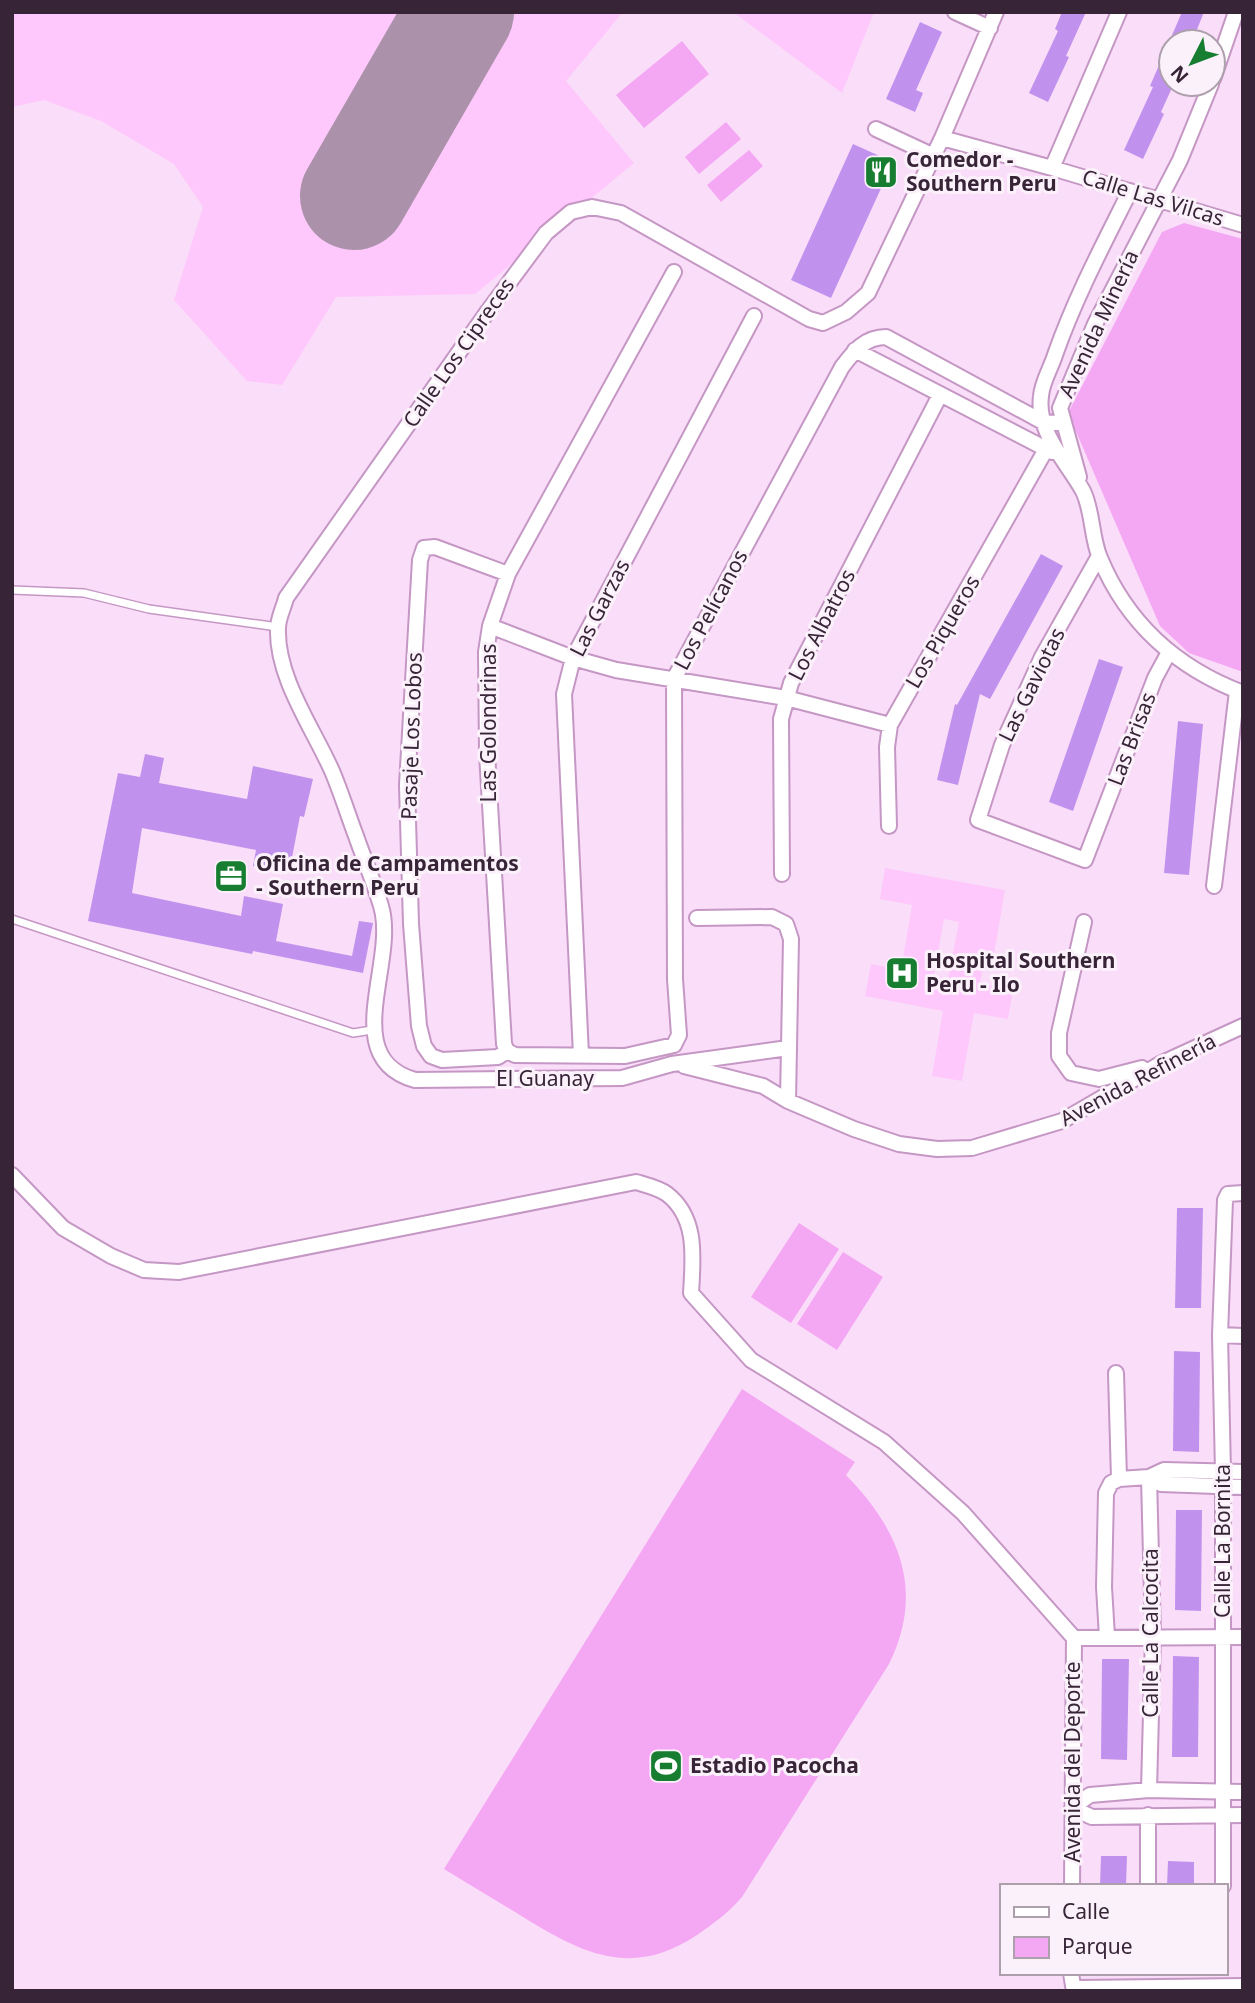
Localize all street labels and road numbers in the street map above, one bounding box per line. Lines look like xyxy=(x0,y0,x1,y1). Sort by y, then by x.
street label: Calle Las Vilcas xyxy=(1079,162,1228,232)
street label: Avenida Minería xyxy=(1052,245,1145,402)
street label: Calle Los Cipreces xyxy=(396,272,520,433)
street label: Los Pelícanos xyxy=(667,545,754,674)
street label: Las Garzas xyxy=(563,554,636,661)
street label: Los Albatros xyxy=(781,564,861,685)
street label: Los Piqueros xyxy=(898,570,986,693)
street label: Las Gaviotas xyxy=(991,623,1071,746)
street label: Las Golondrinas xyxy=(474,643,502,803)
street label: Pasaje Los Lobos xyxy=(394,652,428,820)
street label: Las Brisas xyxy=(1100,688,1162,789)
street label: Avenida Refinería xyxy=(1055,1026,1220,1132)
street label: El Guanay xyxy=(496,1064,594,1092)
street label: Calle La Bornita xyxy=(1208,1464,1236,1618)
street label: Calle La Calcocita xyxy=(1136,1548,1164,1718)
street label: Avenida del Deporte xyxy=(1058,1661,1086,1863)

